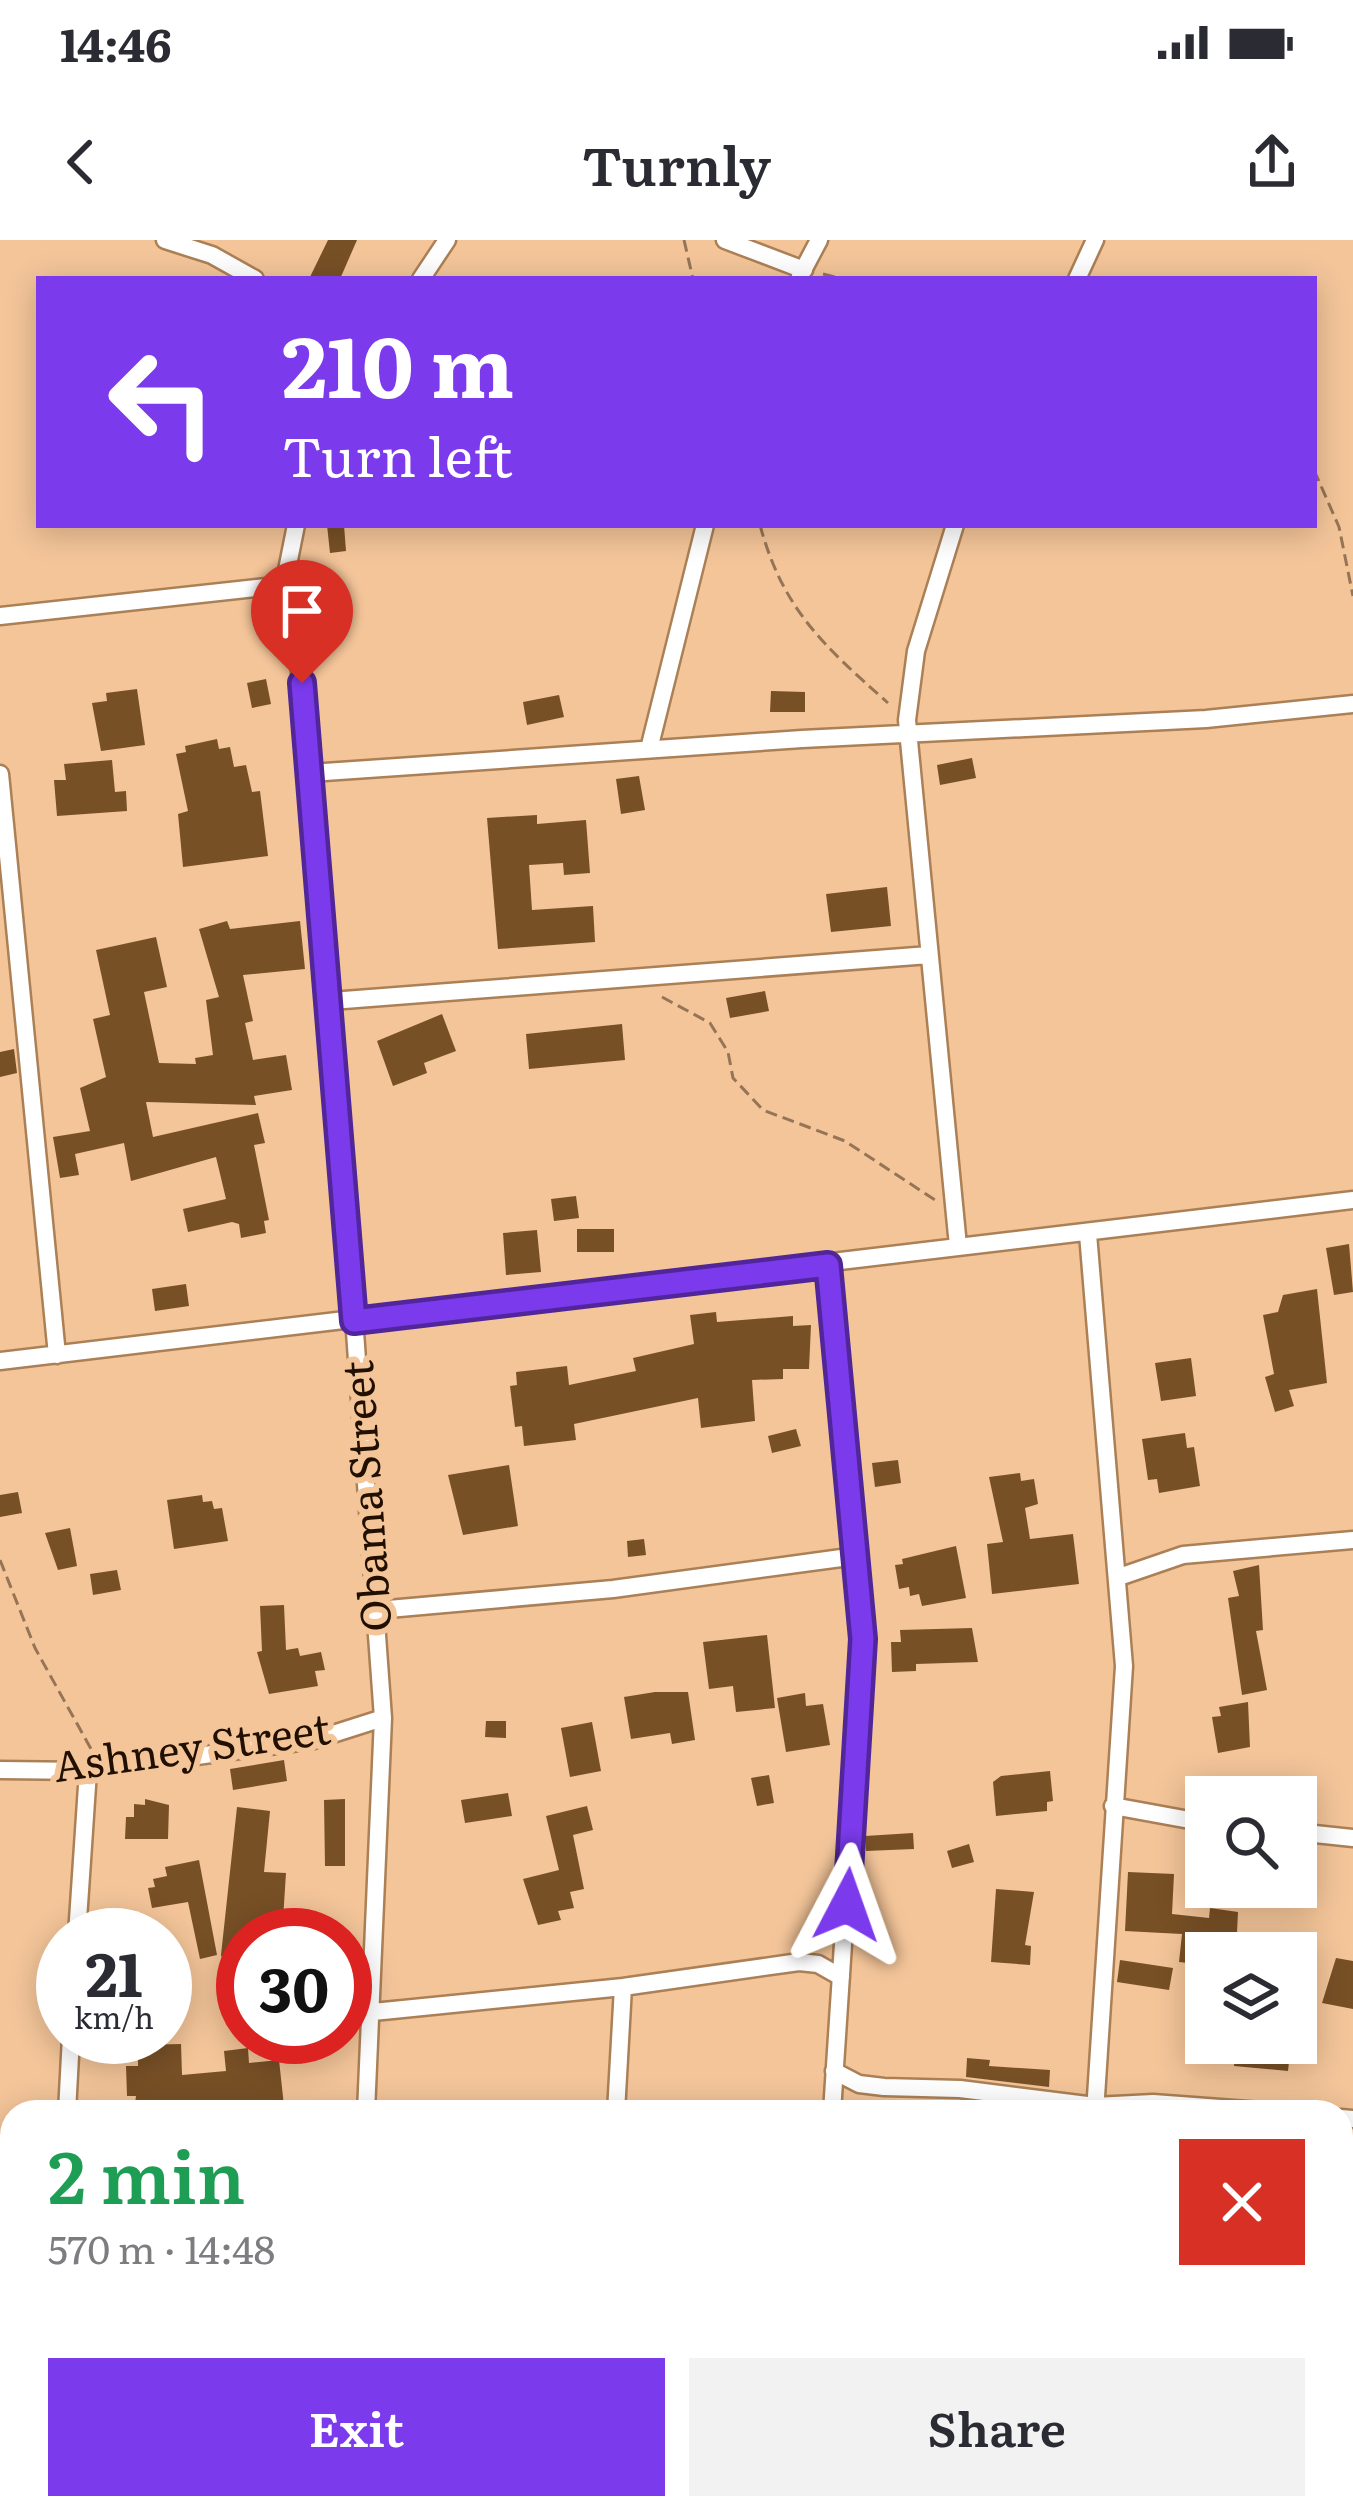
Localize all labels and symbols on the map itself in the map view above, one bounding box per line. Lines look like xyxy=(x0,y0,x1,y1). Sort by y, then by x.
pin xyxy=(251,560,353,683)
street label: Obama Street xyxy=(324,1359,404,1634)
street label: Ashney Street xyxy=(49,1695,334,1795)
position arrow xyxy=(784,1842,910,1968)
speed limit sign: 30 xyxy=(216,1908,372,2064)

